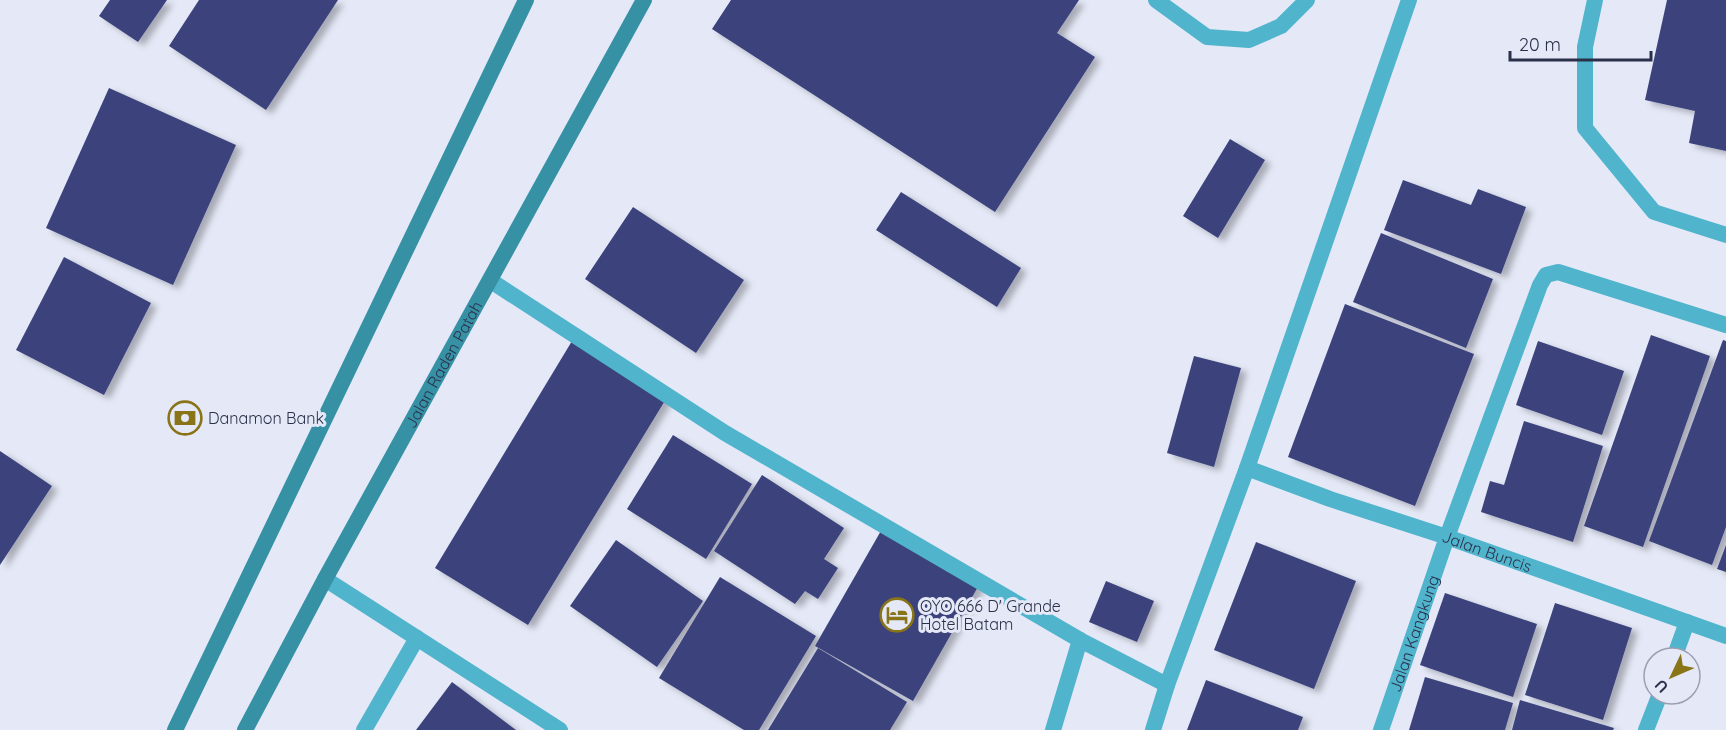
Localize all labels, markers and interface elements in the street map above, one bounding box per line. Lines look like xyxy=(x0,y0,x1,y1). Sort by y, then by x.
scale bar xyxy=(1510,24,1651,62)
text: 20 m xyxy=(1519,33,1561,56)
street label: Jalan Raden Patah xyxy=(400,297,486,431)
bank icon: Danamon Bank xyxy=(167,400,203,436)
place label: Danamon Bank xyxy=(208,408,324,428)
street label: Jalan Buncis xyxy=(1439,526,1535,576)
street label: Jalan Kangkung xyxy=(1385,572,1443,695)
place label: OYO 666 D' Grande Hotel Batam xyxy=(920,596,1061,634)
hotel icon: OYO 666 D' Grande Hotel Batam xyxy=(879,597,915,633)
north arrow xyxy=(1642,646,1702,706)
text: U xyxy=(1650,675,1672,697)

